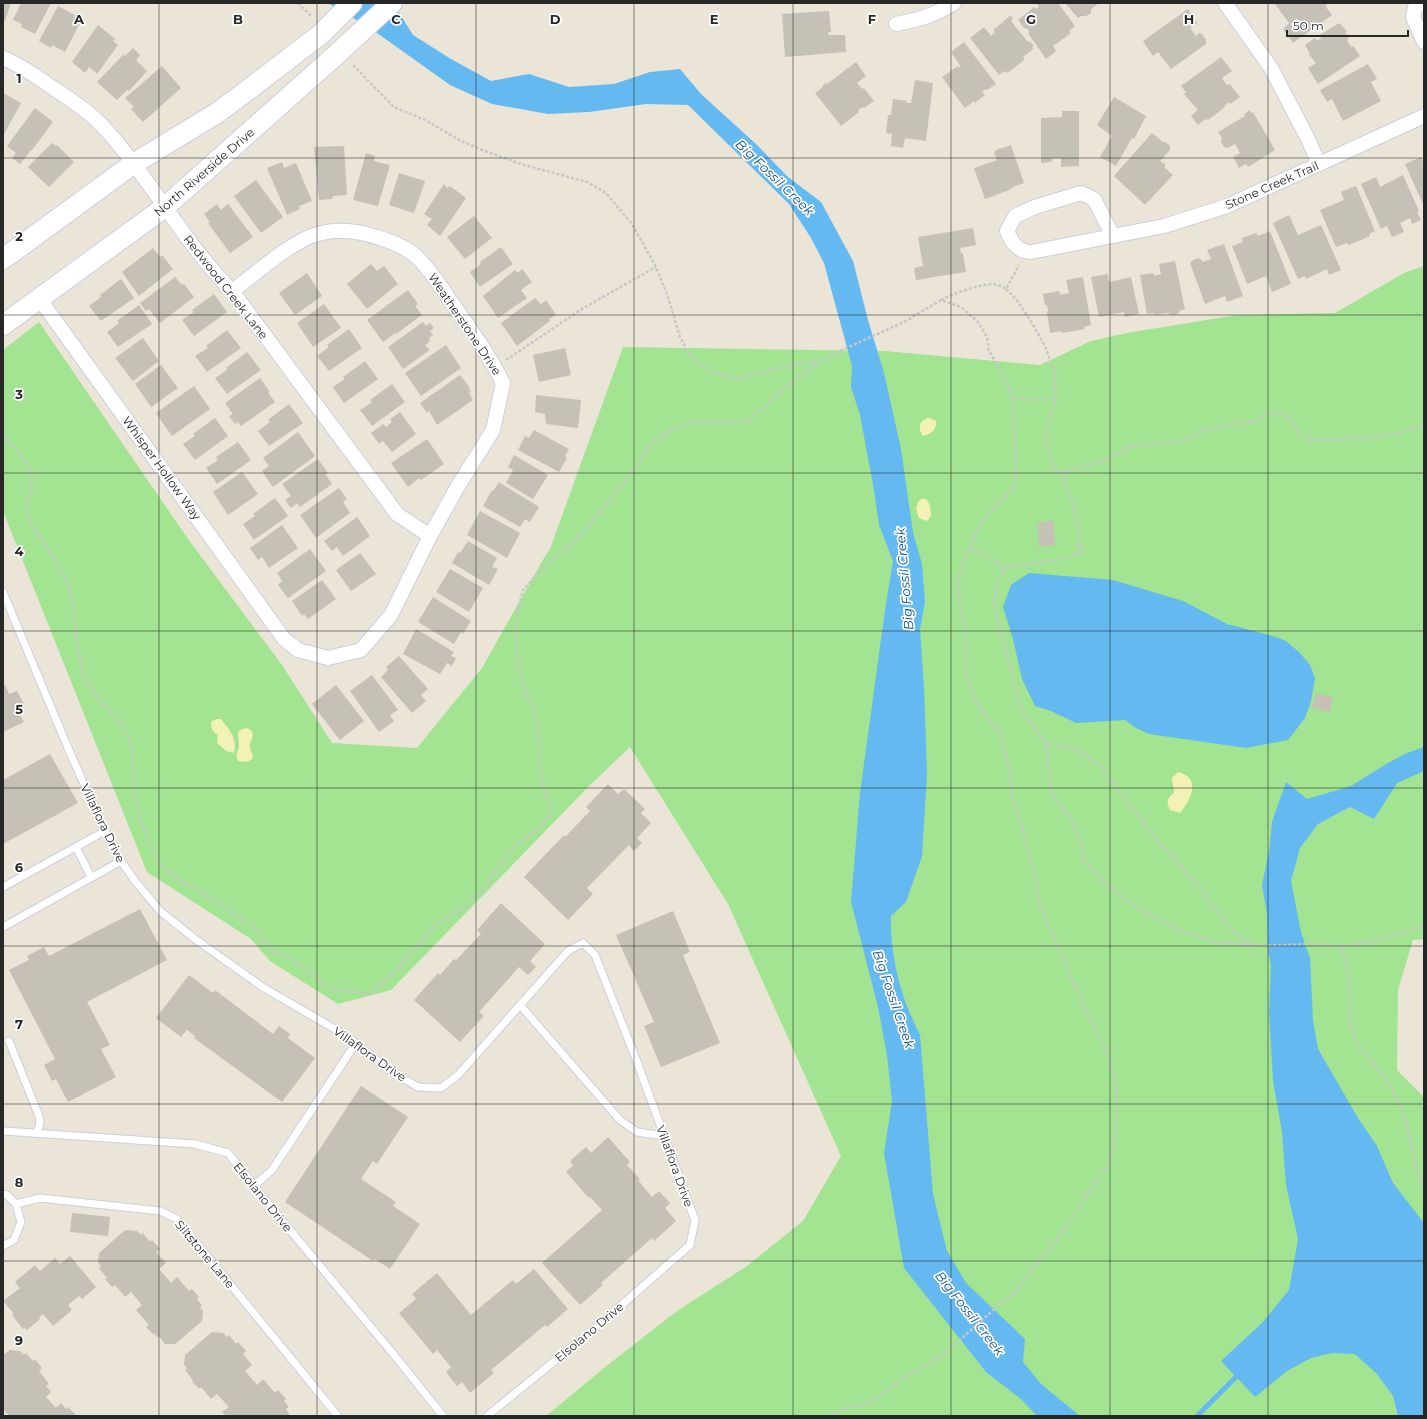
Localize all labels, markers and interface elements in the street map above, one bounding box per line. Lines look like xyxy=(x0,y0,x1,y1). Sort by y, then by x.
text: A xyxy=(73,11,85,27)
text: B xyxy=(233,11,243,27)
text: C xyxy=(391,11,401,27)
text: D xyxy=(550,11,561,27)
text: E xyxy=(710,11,719,27)
text: F xyxy=(868,11,876,27)
text: G xyxy=(1026,11,1036,27)
text: H xyxy=(1184,11,1194,27)
scale bar xyxy=(1287,12,1408,38)
text: 50 m xyxy=(1293,18,1324,33)
text: 1 xyxy=(16,70,22,86)
street label: North Riverside Drive xyxy=(151,124,257,220)
water label: Big Fossil Creek xyxy=(733,136,818,219)
street label: Stone Creek Trail xyxy=(1223,158,1321,212)
text: 2 xyxy=(15,228,23,244)
street label: Redwood Creek Lane xyxy=(181,232,271,342)
street label: Weatherstone Drive xyxy=(425,270,505,378)
text: 3 xyxy=(14,386,23,402)
street label: Whisper Hollow Way xyxy=(119,413,205,523)
water label: Big Fossil Creek xyxy=(891,526,916,631)
text: 4 xyxy=(15,543,24,559)
text: 5 xyxy=(15,701,23,717)
street label: Villaflora Drive xyxy=(77,781,129,865)
text: 6 xyxy=(15,859,24,875)
water label: Big Fossil Creek xyxy=(870,948,919,1051)
text: 7 xyxy=(15,1016,23,1032)
street label: Villaflora Drive xyxy=(331,1023,409,1085)
street label: Villaflora Drive xyxy=(653,1123,697,1209)
street label: Elsolano Drive xyxy=(230,1159,296,1235)
text: 8 xyxy=(15,1174,24,1190)
street label: Siltstone Lane xyxy=(172,1217,238,1291)
water label: Big Fossil Creek xyxy=(932,1268,1009,1359)
street label: Elsolano Drive xyxy=(552,1299,626,1365)
text: 9 xyxy=(15,1332,23,1348)

